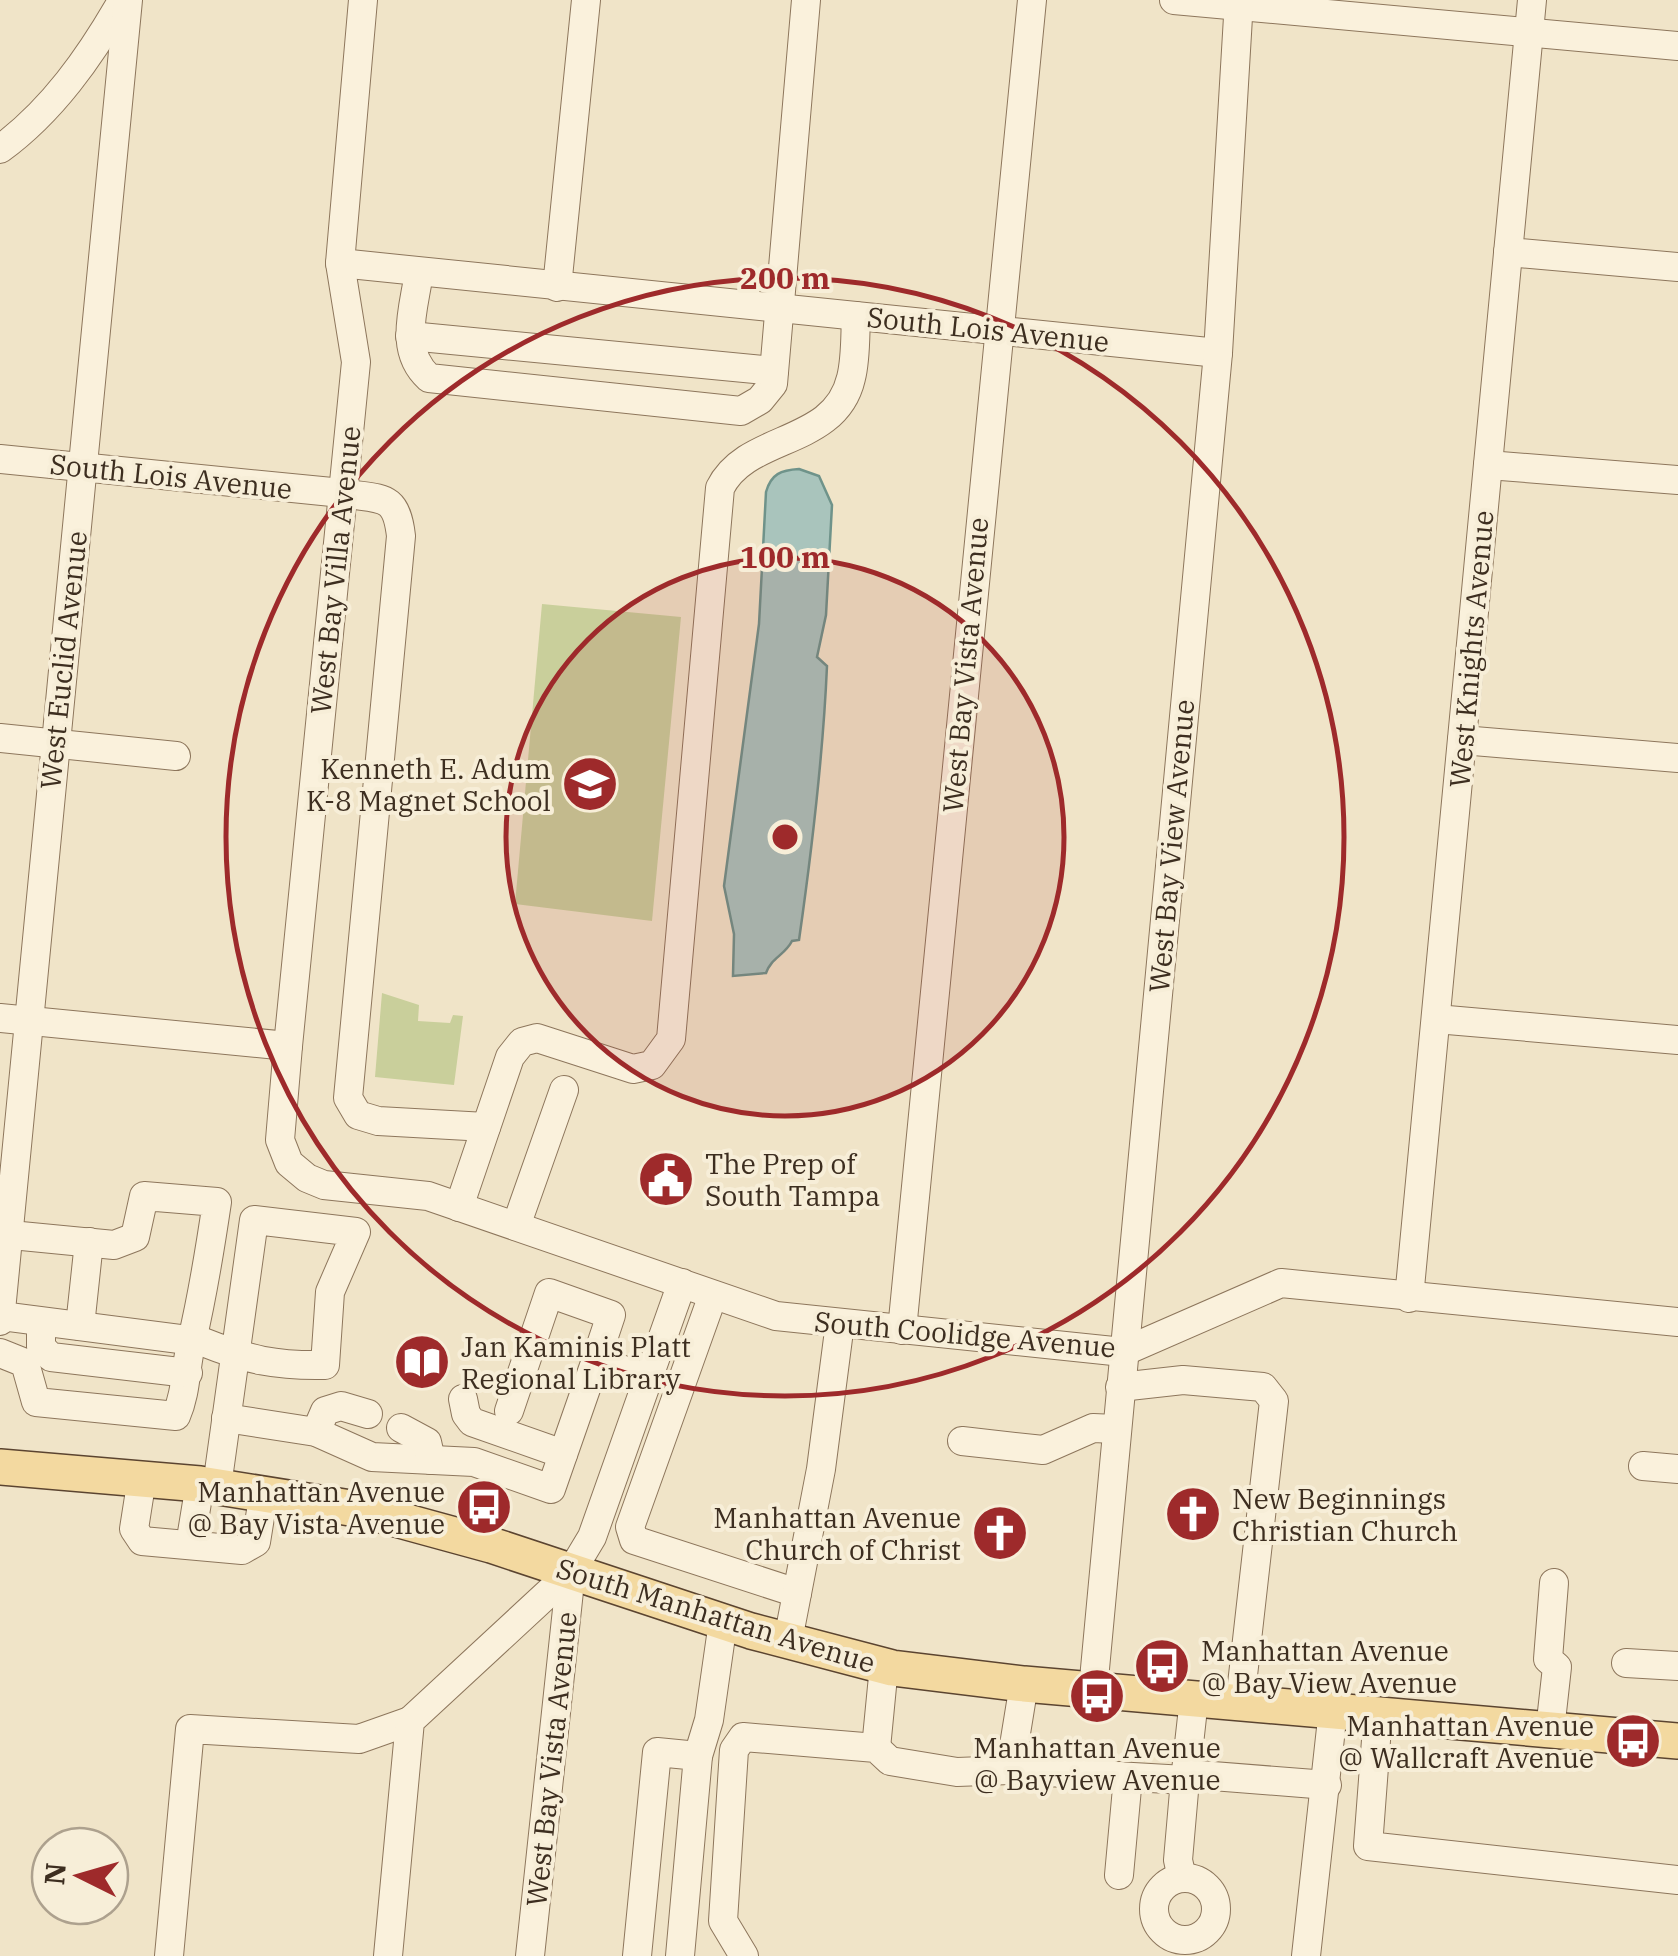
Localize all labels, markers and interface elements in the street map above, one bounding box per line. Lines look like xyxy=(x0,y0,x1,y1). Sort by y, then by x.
text: 200 m xyxy=(740,258,830,297)
street label: South Lois Avenue xyxy=(865,298,1111,360)
street label: West Bay Villa Avenue xyxy=(301,424,369,716)
street label: South Lois Avenue xyxy=(48,445,294,507)
street label: West Knights Avenue xyxy=(1440,509,1502,789)
street label: West Bay Vista Avenue xyxy=(934,516,996,814)
street label: West Euclid Avenue xyxy=(31,529,95,791)
text: 100 m xyxy=(740,537,830,576)
street label: West Bay View Avenue xyxy=(1140,698,1202,994)
place label: Kenneth E. Adum K-8 Magnet School xyxy=(306,750,551,819)
school or university icon: Kenneth E. Adum K-8 Magnet School xyxy=(560,754,620,814)
centre of rings xyxy=(767,819,803,855)
place label: The Prep of South Tampa xyxy=(705,1145,880,1214)
public building icon: The Prep of South Tampa xyxy=(636,1149,696,1209)
street label: South Coolidge Avenue xyxy=(813,1302,1117,1366)
place label: Jan Kaminis Platt Regional Library xyxy=(461,1328,691,1397)
library icon: Jan Kaminis Platt Regional Library xyxy=(392,1332,452,1392)
place label: Manhattan Avenue @ Bay Vista Avenue xyxy=(187,1473,445,1542)
bus stop icon: Manhattan Avenue @ Bay Vista Avenue xyxy=(454,1477,514,1537)
place label: New Beginnings Christian Church xyxy=(1232,1480,1458,1549)
church icon: New Beginnings Christian Church xyxy=(1163,1484,1223,1544)
place label: Manhattan Avenue Church of Christ xyxy=(713,1499,961,1568)
church icon: Manhattan Avenue Church of Christ xyxy=(970,1503,1030,1563)
street label: South Manhattan Avenue xyxy=(552,1549,880,1681)
street label: West Bay Vista Avenue xyxy=(517,1610,585,1908)
place label: Manhattan Avenue @ Bay View Avenue xyxy=(1201,1632,1457,1701)
bus stop icon: Manhattan Avenue @ Bay View Avenue xyxy=(1132,1636,1192,1696)
bus stop icon: Manhattan Avenue @ Bayview Avenue xyxy=(1067,1666,1127,1726)
place label: Manhattan Avenue @ Wallcraft Avenue xyxy=(1338,1707,1594,1776)
bus stop icon: Manhattan Avenue @ Wallcraft Avenue xyxy=(1603,1711,1663,1771)
place label: Manhattan Avenue @ Bayview Avenue xyxy=(973,1729,1221,1798)
north arrow xyxy=(30,1826,130,1926)
text: N xyxy=(35,1861,74,1886)

